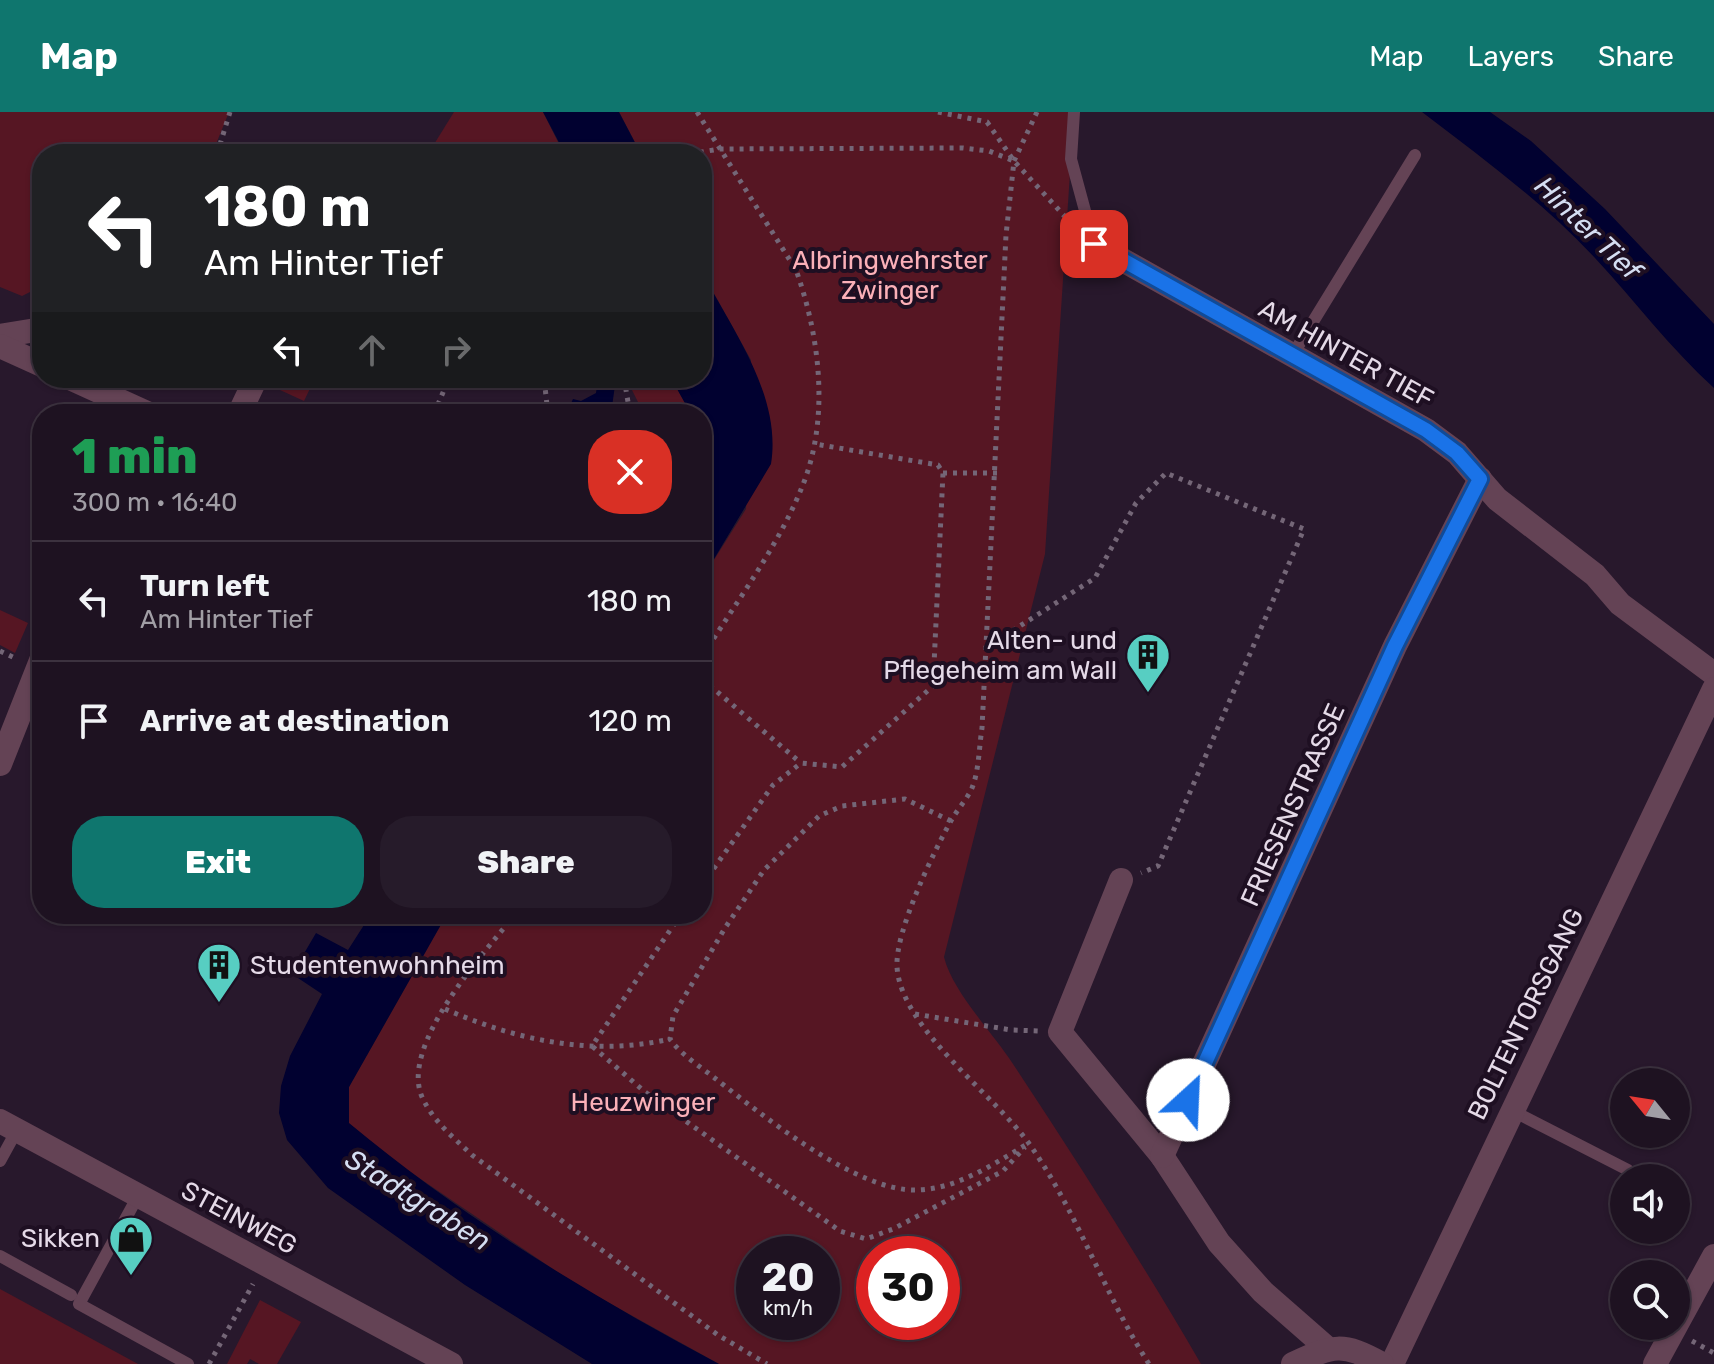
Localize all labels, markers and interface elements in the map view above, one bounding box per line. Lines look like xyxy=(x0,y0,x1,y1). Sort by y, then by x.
text: Map xyxy=(40,33,118,79)
text: Map xyxy=(1369,40,1424,73)
text: Layers xyxy=(1468,40,1554,73)
text: Share xyxy=(1598,40,1674,73)
water label: Hinter Tief xyxy=(1528,169,1650,289)
text: 180 m xyxy=(204,174,371,240)
icon: left xyxy=(72,176,176,280)
pin xyxy=(1060,210,1128,278)
icon: arrive xyxy=(1072,222,1116,266)
text: Am Hinter Tief xyxy=(204,241,443,284)
park label: Albringwehrster Zwinger xyxy=(792,245,988,306)
street label: AM HINTER TIEF xyxy=(1253,293,1439,415)
icon: left xyxy=(266,328,310,372)
icon: ahead xyxy=(350,328,394,372)
icon: right xyxy=(434,328,478,372)
text: 1 min xyxy=(72,428,198,485)
button: close xyxy=(588,430,672,514)
text: 300 m · 16:40 xyxy=(72,487,238,518)
text: Turn left xyxy=(140,568,270,604)
icon: left xyxy=(72,579,116,623)
text: 180 m xyxy=(587,583,672,619)
text: Am Hinter Tief xyxy=(140,604,313,635)
place label: Alten- und Pflegeheim am Wall xyxy=(883,625,1117,686)
building icon: Alten- und Pflegeheim am Wall xyxy=(1124,631,1172,694)
icon: arrive xyxy=(72,699,116,743)
street label: FRIESENSTRASSE xyxy=(1234,699,1352,911)
text: Arrive at destination xyxy=(140,703,450,739)
text: 120 m xyxy=(588,703,672,739)
button: Exit xyxy=(72,816,364,908)
button: Share xyxy=(380,816,672,908)
street label: BOLTENTORSGANG xyxy=(1461,903,1591,1125)
building icon: Studentenwohnheim xyxy=(195,941,243,1004)
place label: Studentenwohnheim xyxy=(250,950,505,981)
position arrow xyxy=(1146,1058,1230,1142)
north arrow xyxy=(1610,1068,1690,1148)
map controls xyxy=(1610,1068,1690,1340)
park label: Heuzwinger xyxy=(571,1087,716,1118)
water label: Stadtgraben xyxy=(339,1142,497,1258)
button: sound xyxy=(1610,1164,1690,1244)
street label: STEINWEG xyxy=(176,1175,302,1261)
shop icon: Sikken xyxy=(107,1214,155,1277)
place label: Sikken xyxy=(21,1223,100,1254)
speed limit sign: 30 xyxy=(856,1236,960,1340)
text: 20 xyxy=(761,1254,815,1301)
button: search xyxy=(1610,1260,1690,1340)
text: km/h xyxy=(763,1296,813,1320)

